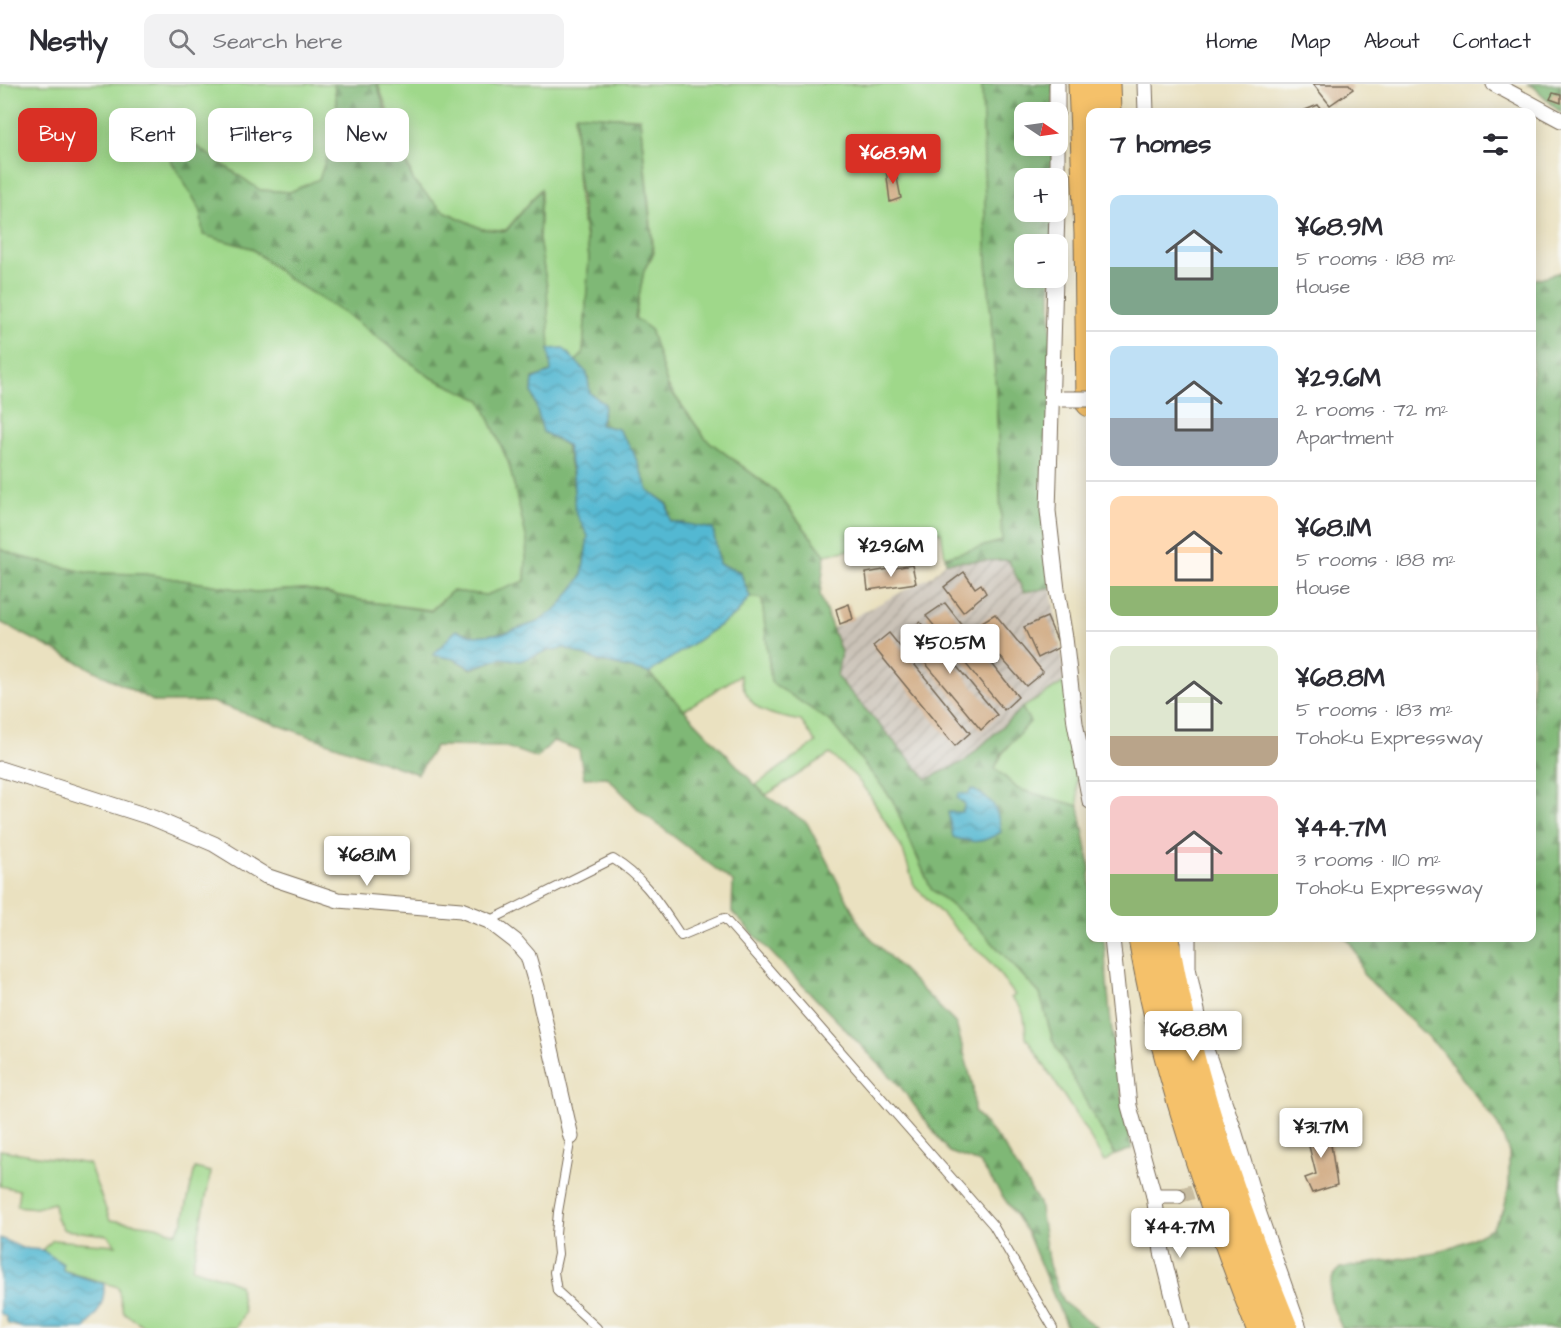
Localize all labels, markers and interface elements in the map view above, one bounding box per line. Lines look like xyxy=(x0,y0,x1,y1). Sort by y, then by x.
search box xyxy=(144,14,564,68)
text: Nestly xyxy=(30,22,108,61)
icon: search xyxy=(165,25,198,58)
text: Search here xyxy=(213,26,343,57)
text: Home xyxy=(1206,27,1258,56)
text: Map xyxy=(1291,27,1331,56)
text: About xyxy=(1364,27,1420,56)
text: Contact xyxy=(1453,27,1531,56)
north arrow xyxy=(1014,102,1068,156)
map controls xyxy=(1014,102,1068,288)
chip: Buy xyxy=(18,108,97,162)
chip: Rent xyxy=(109,108,196,162)
chip: Filters xyxy=(208,108,313,162)
chip: New xyxy=(325,108,409,162)
text: 7 homes xyxy=(1110,126,1211,162)
icon: filters xyxy=(1479,128,1512,161)
pin: ¥68.9M xyxy=(844,134,942,185)
text: ¥68.9M xyxy=(860,139,926,167)
button: + xyxy=(1014,168,1068,222)
text: ¥68.9M xyxy=(1296,209,1383,245)
icon: home xyxy=(1158,219,1230,291)
button: − xyxy=(1014,234,1068,288)
text: 5 rooms · 188 m² xyxy=(1296,245,1456,273)
text: House xyxy=(1296,273,1350,301)
text: ¥29.6M xyxy=(1296,360,1381,396)
icon: home xyxy=(1158,370,1230,442)
text: 2 rooms · 72 m² xyxy=(1296,396,1448,424)
text: Apartment xyxy=(1296,424,1394,452)
text: ¥68.1M xyxy=(1296,510,1372,546)
icon: home xyxy=(1158,520,1230,592)
pin: ¥29.6M xyxy=(842,527,940,578)
text: ¥29.6M xyxy=(858,532,924,560)
text: 5 rooms · 188 m² xyxy=(1296,546,1456,574)
text: House xyxy=(1296,574,1350,602)
pin: ¥50.5M xyxy=(901,624,999,675)
text: ¥50.5M xyxy=(915,629,985,657)
text: ¥68.8M xyxy=(1296,660,1385,696)
icon: home xyxy=(1158,670,1230,742)
text: 5 rooms · 183 m² xyxy=(1296,696,1453,724)
text: Tohoku Expressway xyxy=(1296,724,1483,752)
text: ¥44.7M xyxy=(1296,810,1386,846)
icon: home xyxy=(1158,820,1230,892)
pin: ¥68.1M xyxy=(318,836,416,887)
text: ¥68.1M xyxy=(338,841,396,869)
text: 3 rooms · 110 m² xyxy=(1296,846,1441,874)
text: Tohoku Expressway xyxy=(1296,874,1483,902)
pin: ¥68.8M xyxy=(1144,1011,1242,1062)
text: ¥68.8M xyxy=(1159,1016,1227,1044)
pin: ¥31.7M xyxy=(1272,1108,1370,1159)
text: ¥31.7M xyxy=(1293,1113,1349,1141)
pin: ¥44.7M xyxy=(1131,1208,1229,1259)
text: ¥44.7M xyxy=(1145,1213,1215,1241)

